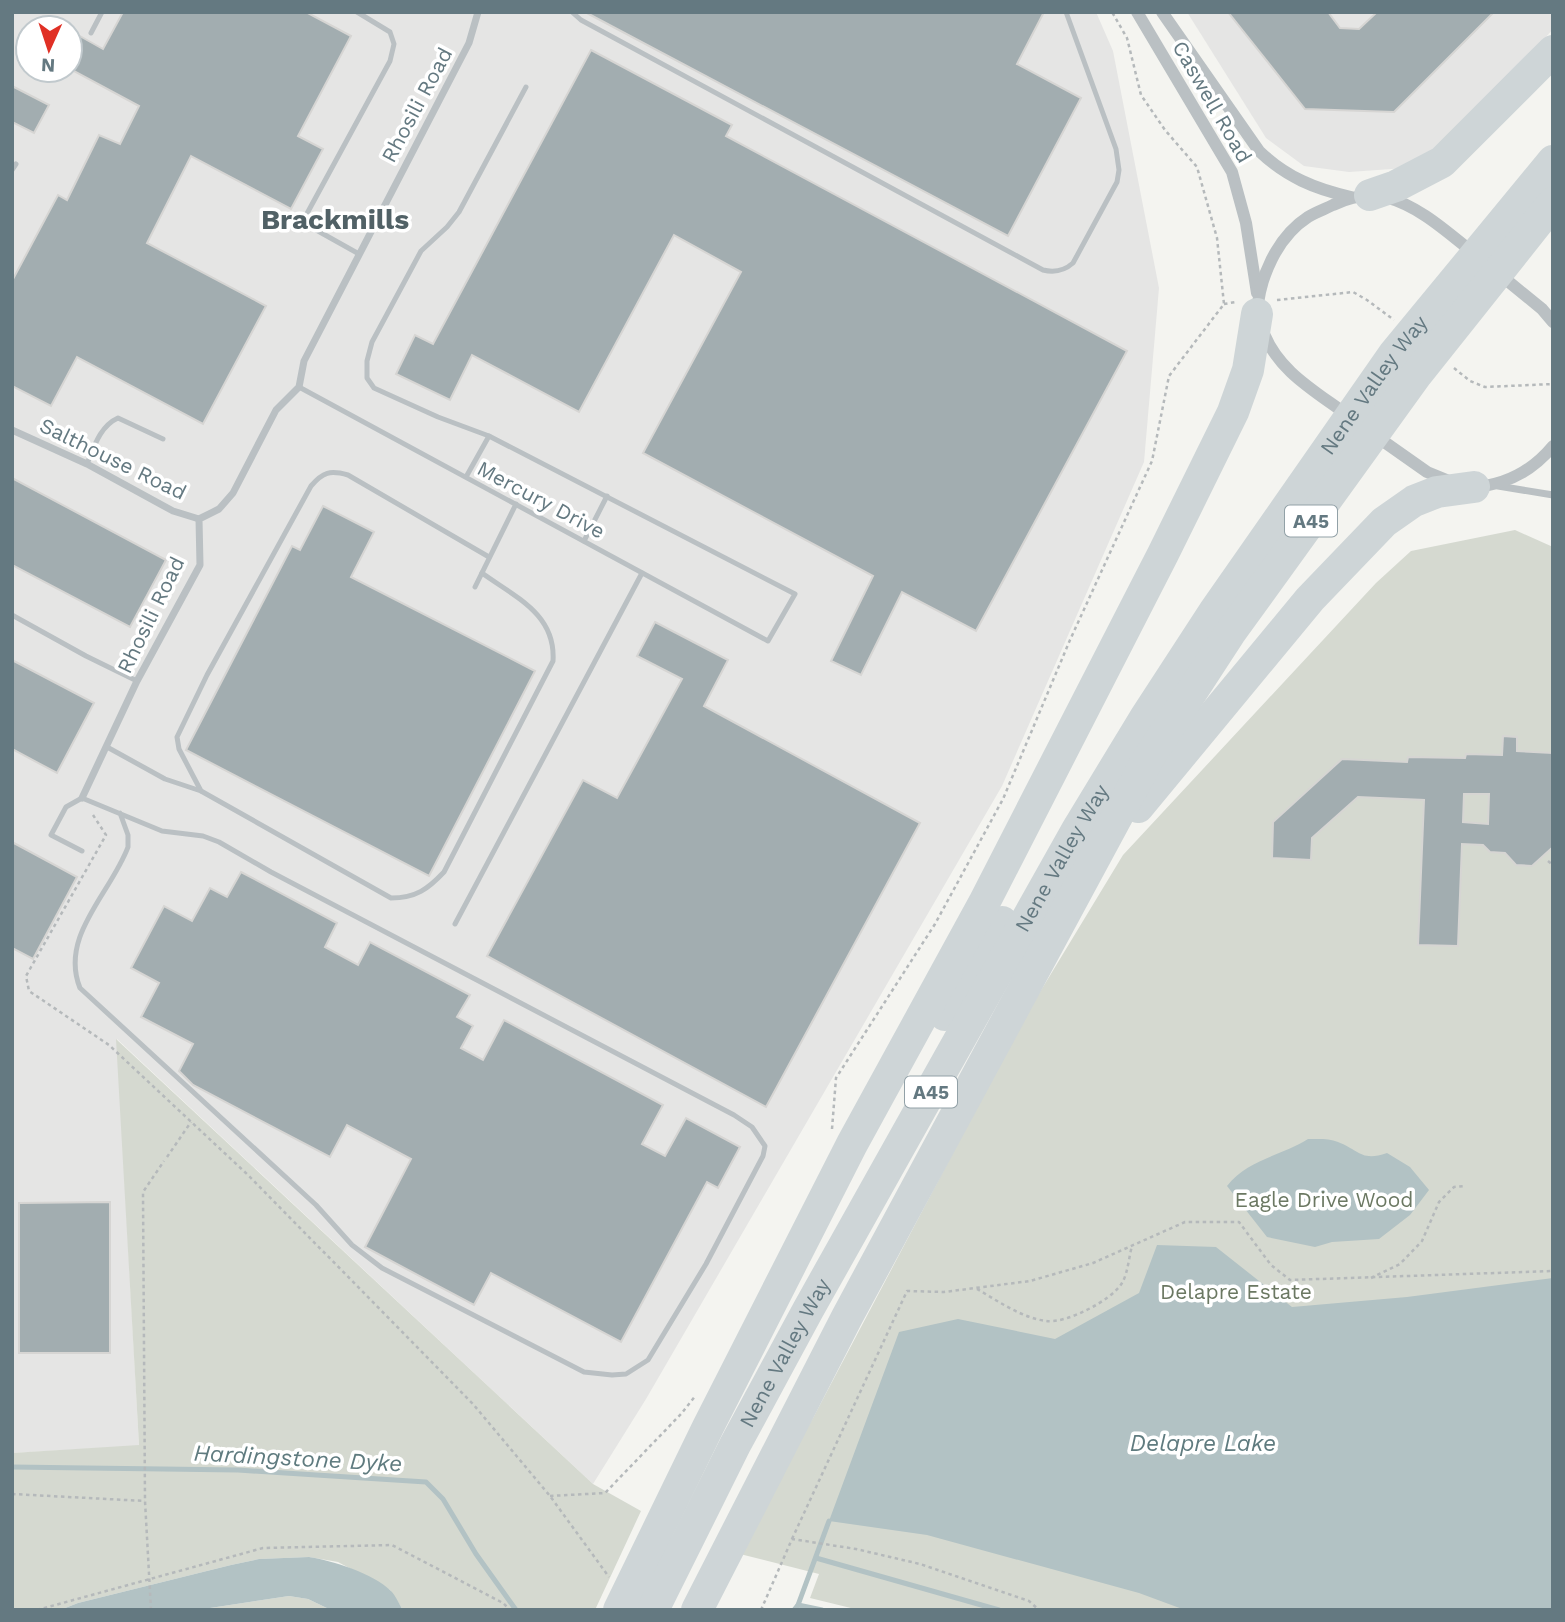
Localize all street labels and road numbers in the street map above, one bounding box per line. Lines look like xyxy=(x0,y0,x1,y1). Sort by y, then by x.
street label: Caswell Road xyxy=(1167,36,1257,167)
street label: Rhosili Road xyxy=(376,43,457,167)
street label: Nene Valley Way xyxy=(1315,310,1433,459)
street label: Salthouse Road xyxy=(36,412,191,505)
street label: Mercury Drive xyxy=(473,455,609,544)
road number: A45 xyxy=(1285,506,1337,536)
street label: Rhosili Road xyxy=(112,552,190,677)
street label: Nene Valley Way xyxy=(1009,779,1114,936)
road number: A45 xyxy=(905,1076,957,1108)
street label: Nene Valley Way xyxy=(734,1274,835,1432)

